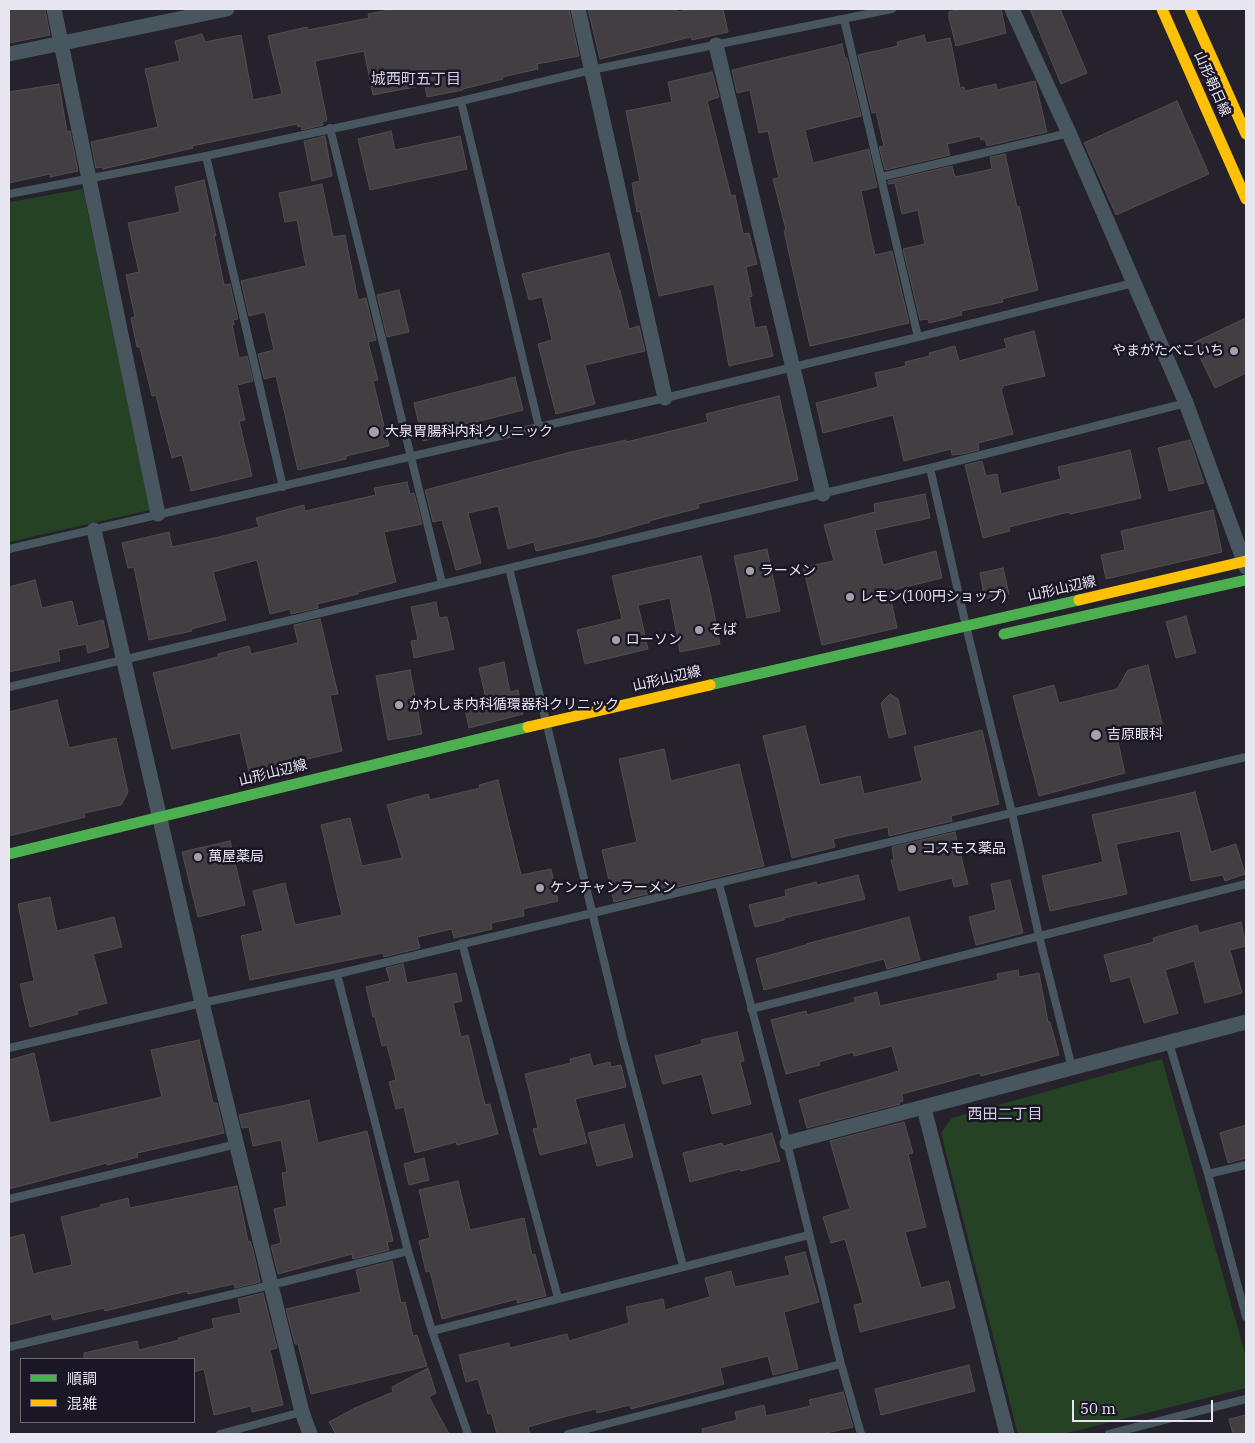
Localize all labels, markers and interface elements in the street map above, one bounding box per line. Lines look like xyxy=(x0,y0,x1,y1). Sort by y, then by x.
street label: 山形朝日線 xyxy=(1190,49,1234,119)
district label: 城西町五丁目 xyxy=(371,71,461,89)
place label: やまがたべこいち xyxy=(1112,343,1224,359)
marker: やまがたべこいち xyxy=(1228,345,1240,357)
place label: 大泉胃腸科内科クリニック xyxy=(385,424,553,440)
marker: 大泉胃腸科内科クリニック xyxy=(367,425,381,439)
place label: ラーメン xyxy=(760,563,816,579)
marker: ラーメン xyxy=(744,565,756,577)
street label: 山形山辺線 xyxy=(1026,573,1098,605)
place label: レモン(100円ショップ) xyxy=(860,589,1006,605)
marker: レモン(100円ショップ) xyxy=(844,591,856,603)
place label: そば xyxy=(709,622,737,638)
marker: そば xyxy=(693,624,705,636)
place label: ローソン xyxy=(626,632,682,648)
marker: ローソン xyxy=(610,634,622,646)
street label: 山形山辺線 xyxy=(631,663,703,695)
place label: かわしま内科循環器科クリニック xyxy=(409,697,619,713)
marker: かわしま内科循環器科クリニック xyxy=(393,699,405,711)
place label: 吉原眼科 xyxy=(1107,727,1163,743)
marker: 吉原眼科 xyxy=(1089,728,1103,742)
street label: 山形山辺線 xyxy=(237,756,309,790)
place label: コスモス薬品 xyxy=(922,841,1006,857)
marker: コスモス薬品 xyxy=(906,843,918,855)
place label: 萬屋薬局 xyxy=(208,849,264,865)
marker: 萬屋薬局 xyxy=(192,851,204,863)
place label: ケンチャンラーメン xyxy=(550,880,676,896)
marker: ケンチャンラーメン xyxy=(534,882,546,894)
district label: 西田二丁目 xyxy=(968,1106,1042,1124)
legend xyxy=(20,1358,195,1423)
text: 順調 xyxy=(67,1369,97,1388)
scale bar xyxy=(1075,1390,1216,1422)
text: 混雑 xyxy=(67,1394,97,1413)
text: 50 m xyxy=(1080,1399,1116,1418)

